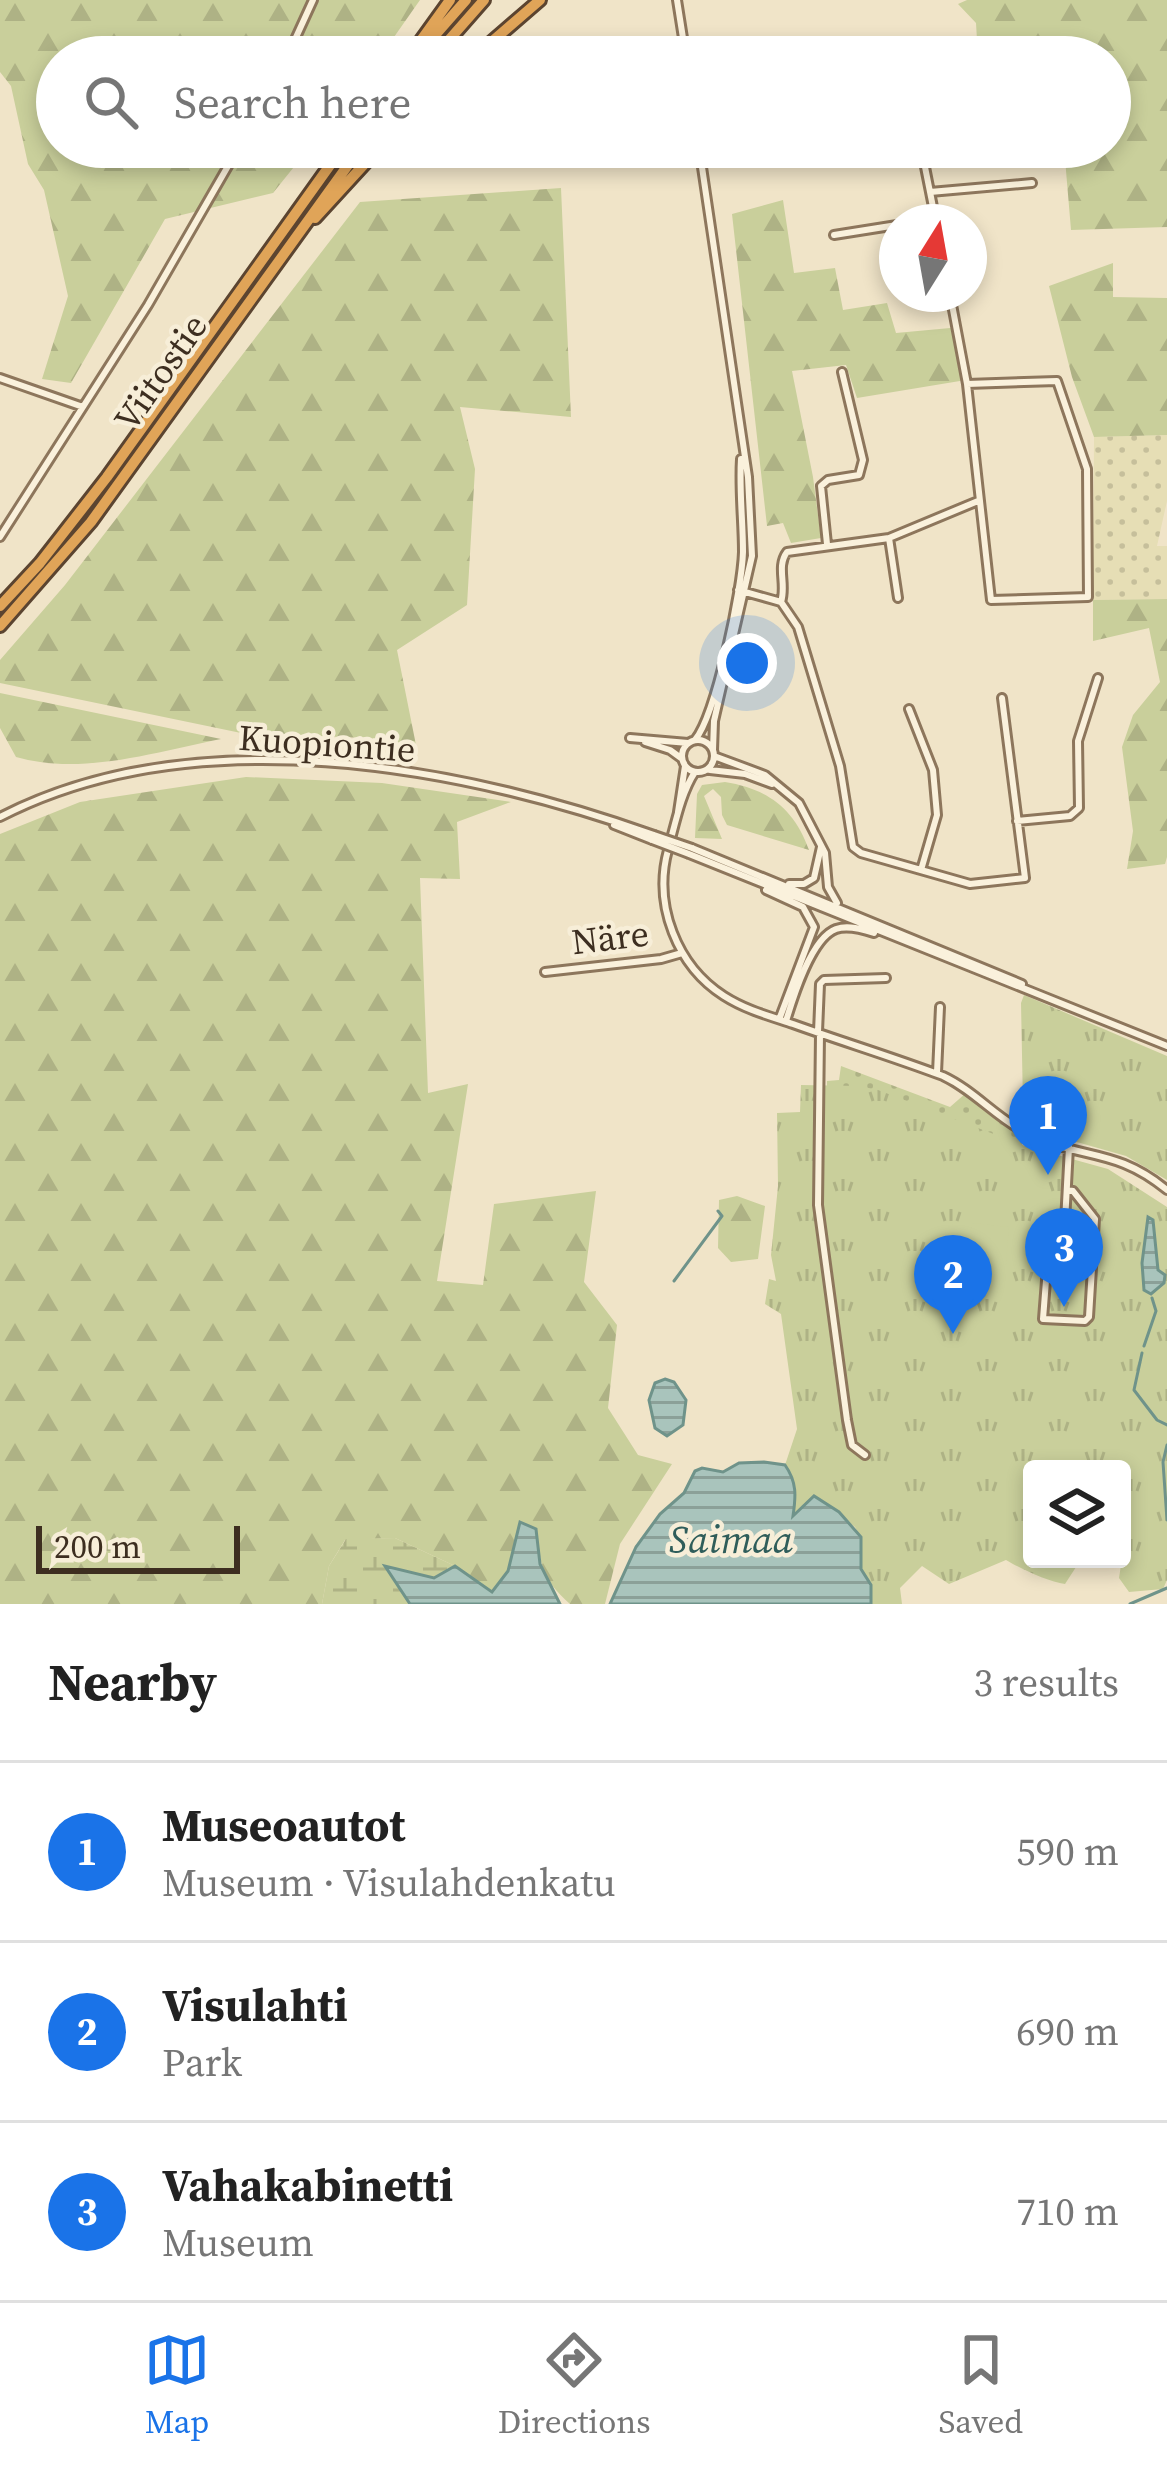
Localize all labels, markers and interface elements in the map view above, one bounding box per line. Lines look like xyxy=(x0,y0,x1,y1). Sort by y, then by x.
search box xyxy=(36,36,1131,168)
icon: search xyxy=(78,69,144,135)
text: Search here xyxy=(174,71,411,133)
north arrow xyxy=(879,204,987,312)
street label: Viitostie xyxy=(102,304,218,441)
your location xyxy=(717,633,777,693)
street label: Kuopiontie xyxy=(237,713,417,774)
street label: Näre xyxy=(569,908,651,967)
pin: 1 xyxy=(1009,1076,1087,1175)
pin: 3 xyxy=(1025,1208,1103,1307)
pin: 2 xyxy=(914,1235,992,1334)
map controls xyxy=(1023,1460,1131,1568)
button: layers xyxy=(1023,1460,1131,1568)
water label: Saimaa xyxy=(669,1513,794,1566)
scale bar xyxy=(36,1520,240,1573)
text: 200 m xyxy=(54,1524,141,1569)
text: Nearby xyxy=(48,1647,217,1717)
text: 3 results xyxy=(974,1656,1119,1709)
text: Museoautot xyxy=(162,1794,405,1856)
text: 1 xyxy=(76,1825,98,1878)
text: 590 m xyxy=(1016,1825,1119,1878)
text: Museum · Visulahdenkatu xyxy=(162,1856,616,1909)
text: Visulahti xyxy=(162,1974,348,2036)
text: 2 xyxy=(76,2005,98,2058)
text: 690 m xyxy=(1016,2005,1119,2058)
text: Park xyxy=(162,2036,242,2089)
text: Vahakabinetti xyxy=(162,2154,453,2216)
text: 3 xyxy=(76,2185,98,2238)
text: 710 m xyxy=(1016,2185,1119,2238)
text: Museum xyxy=(162,2216,314,2269)
tab: Map xyxy=(144,2327,210,2444)
tab: Directions xyxy=(498,2327,651,2444)
tab: Saved xyxy=(938,2327,1023,2444)

